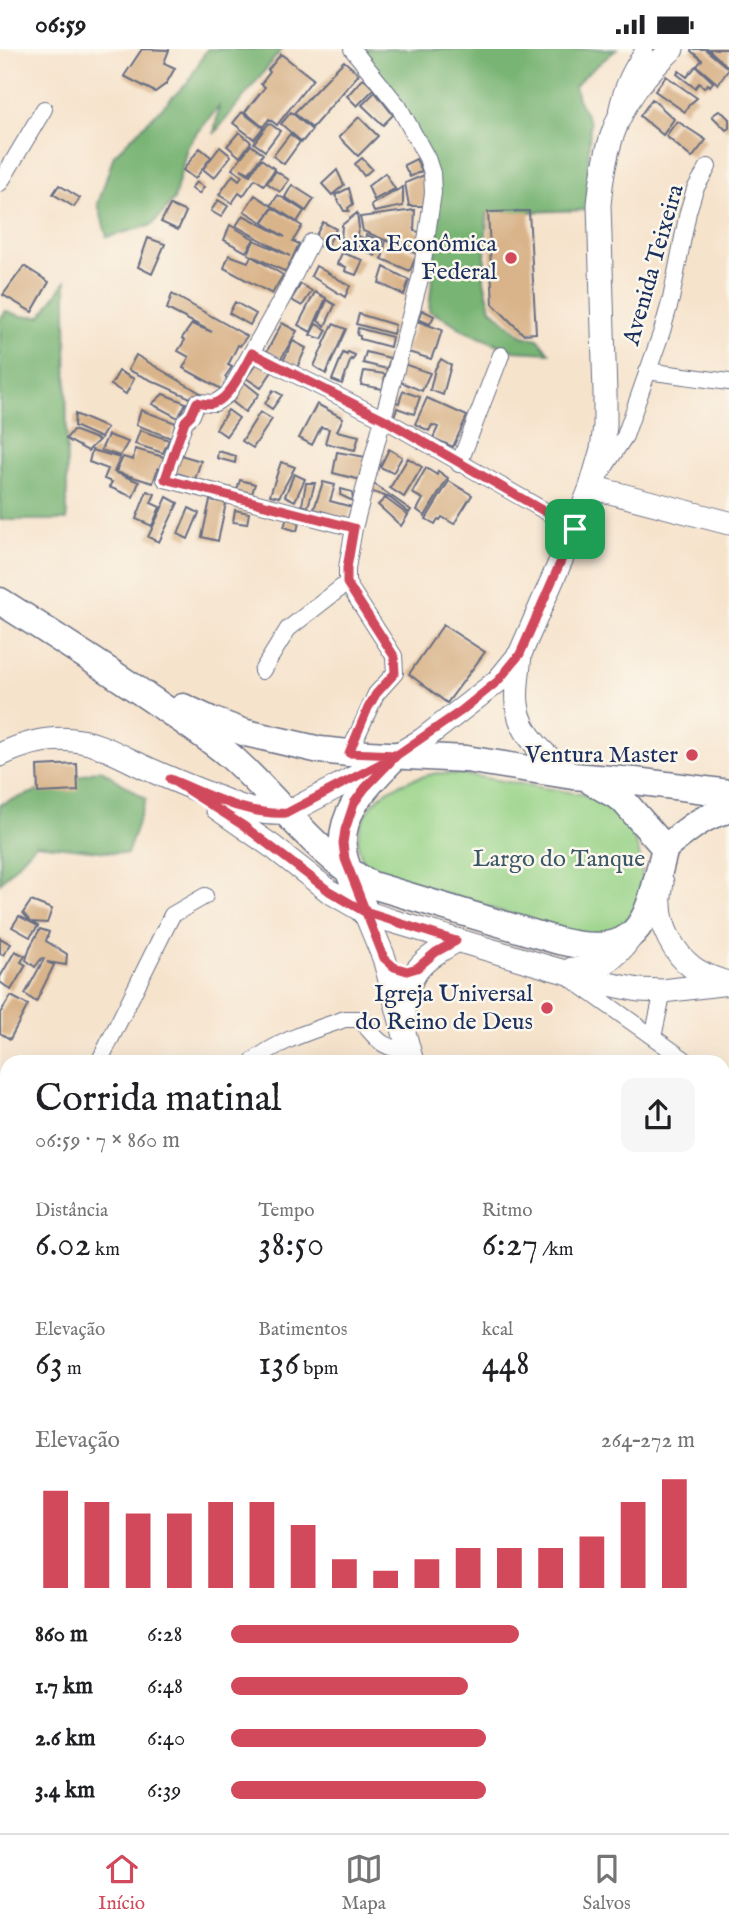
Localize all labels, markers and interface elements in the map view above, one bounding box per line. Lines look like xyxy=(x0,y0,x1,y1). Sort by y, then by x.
text: 06:59 xyxy=(35,8,86,41)
street label: Avenida Teixeira xyxy=(616,180,692,350)
place label: Caixa Econômica Federal xyxy=(325,229,498,288)
marker: Caixa Econômica Federal xyxy=(503,250,519,266)
pin xyxy=(545,499,605,559)
icon: arrive xyxy=(556,510,594,548)
place label: Ventura Master xyxy=(524,740,678,771)
marker: Ventura Master xyxy=(684,747,700,763)
park label: Largo do Tanque xyxy=(473,844,645,875)
place label: Igreja Universal do Reino de Deus xyxy=(355,979,533,1038)
marker: Igreja Universal do Reino de Deus xyxy=(539,1000,555,1016)
text: Corrida matinal xyxy=(35,1076,281,1124)
button: share xyxy=(621,1078,695,1152)
text: 06:59 · 7 × 860 m xyxy=(35,1126,180,1155)
text: Distância xyxy=(35,1199,108,1223)
text: Tempo xyxy=(258,1199,314,1223)
text: Ritmo xyxy=(482,1199,532,1223)
text: 6.02 xyxy=(35,1223,91,1268)
text: 38:50 xyxy=(258,1223,324,1268)
text: 6:27 xyxy=(482,1223,538,1268)
text: km xyxy=(91,1238,120,1262)
text: /km xyxy=(538,1238,574,1262)
text: Elevação xyxy=(35,1318,105,1342)
text: Batimentos xyxy=(258,1318,348,1342)
text: kcal xyxy=(482,1318,513,1342)
text: 63 xyxy=(35,1342,63,1387)
text: 136 xyxy=(258,1342,299,1387)
text: 448 xyxy=(482,1342,530,1387)
text: m xyxy=(63,1357,82,1381)
text: bpm xyxy=(299,1357,338,1381)
text: Elevação xyxy=(35,1426,120,1455)
text: 264–272 m xyxy=(601,1426,695,1455)
text: 860 m xyxy=(35,1620,88,1649)
text: 6:28 xyxy=(147,1620,183,1649)
text: 1.7 km xyxy=(35,1672,93,1701)
text: 6:48 xyxy=(147,1672,183,1701)
text: 2.6 km xyxy=(35,1724,96,1753)
text: 6:40 xyxy=(147,1724,185,1753)
text: 3.4 km xyxy=(35,1776,95,1805)
text: 6:39 xyxy=(147,1776,181,1805)
tab: Início xyxy=(98,1850,145,1916)
tab: Mapa xyxy=(341,1850,386,1916)
tab: Salvos xyxy=(583,1850,631,1916)

